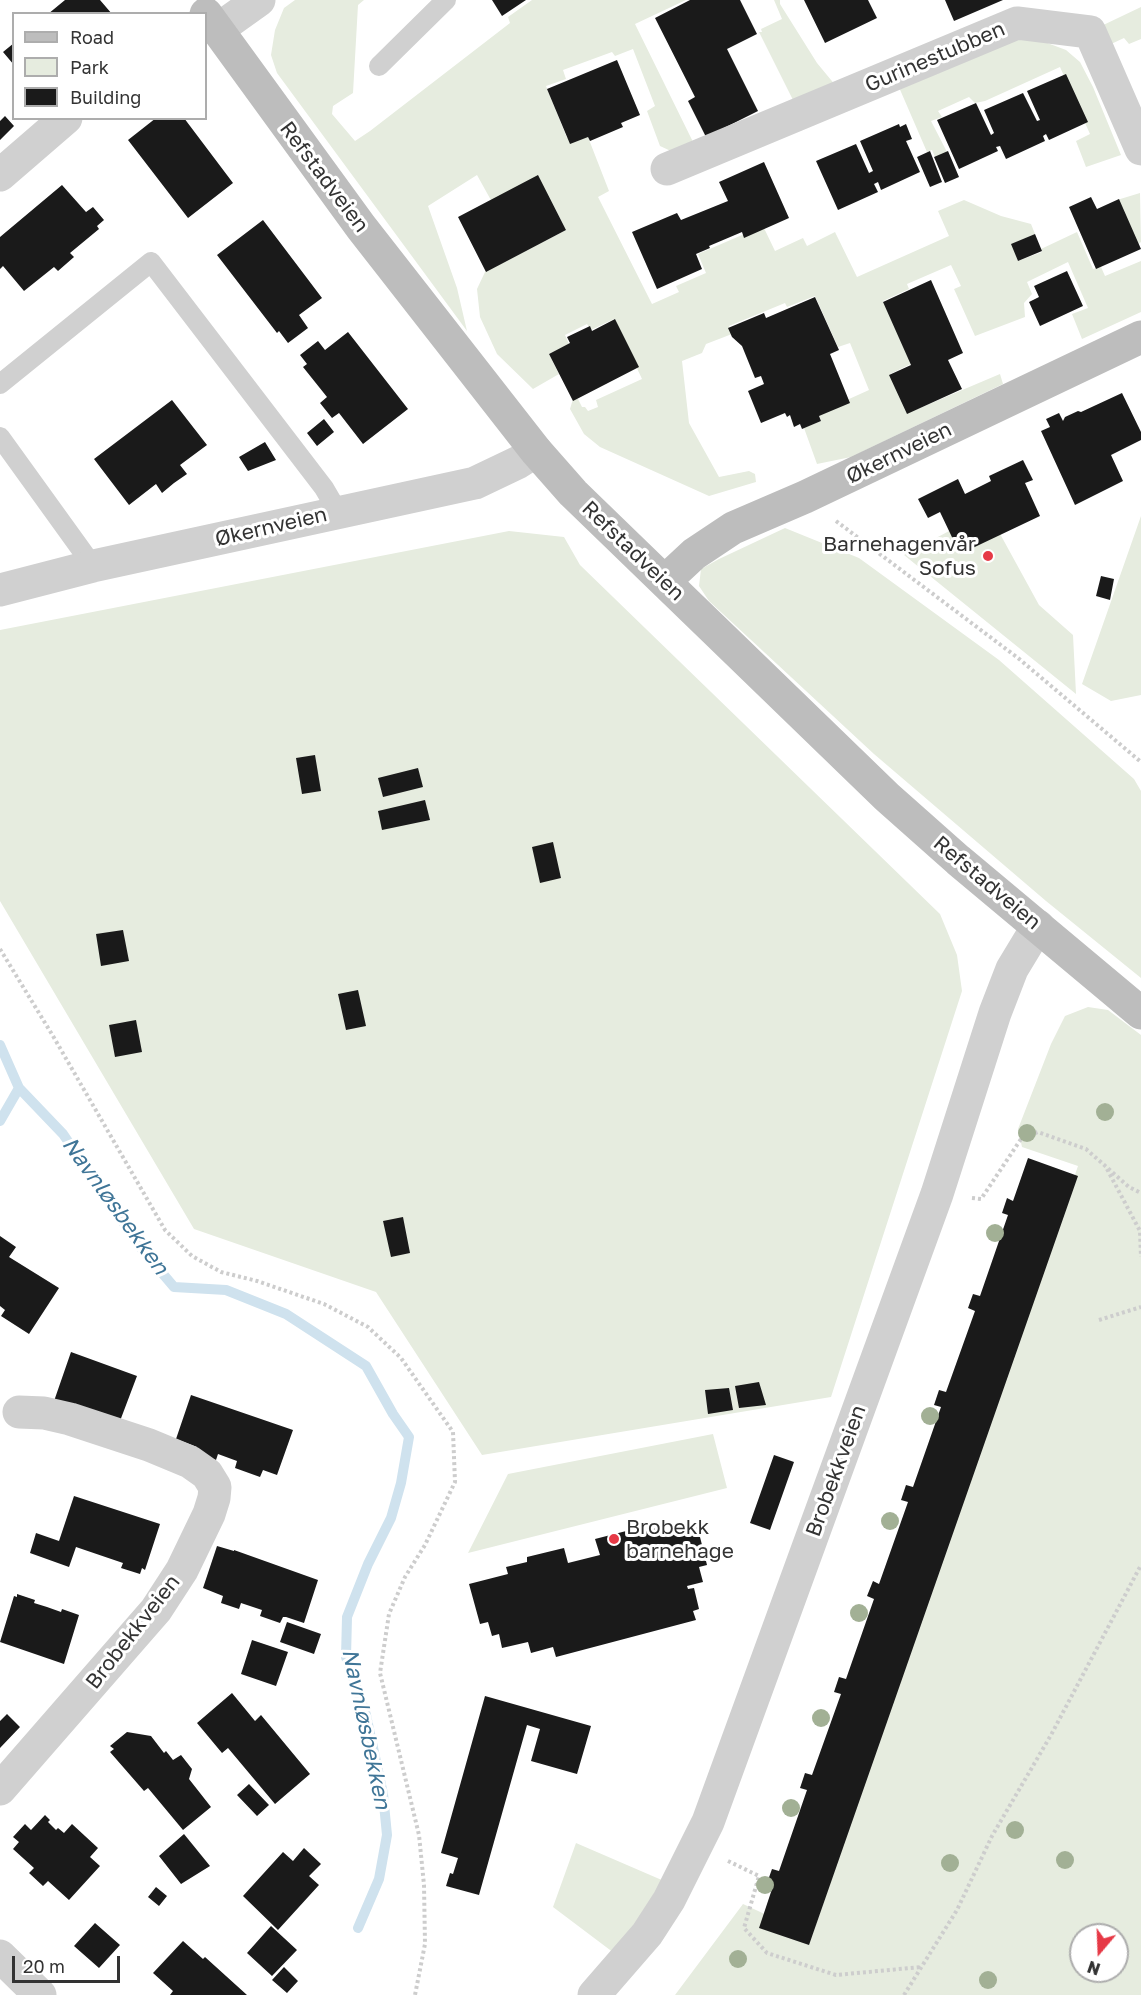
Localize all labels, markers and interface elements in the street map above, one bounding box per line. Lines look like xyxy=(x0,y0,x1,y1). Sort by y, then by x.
legend xyxy=(12,12,207,120)
street label: Gurinestubben xyxy=(861,16,1009,98)
text: Road xyxy=(70,26,114,48)
text: Park xyxy=(70,56,109,78)
text: Building xyxy=(70,86,141,108)
street label: Refstadveien xyxy=(274,117,374,237)
street label: Økernveien xyxy=(842,417,956,489)
street label: Refstadveien xyxy=(577,496,689,606)
street label: Økernveien xyxy=(213,502,329,552)
place label: Barnehagenvår Sofus xyxy=(823,531,976,581)
marker: Barnehagenvår Sofus xyxy=(981,549,995,563)
street label: Refstadveien xyxy=(928,831,1046,935)
water label: Navnløsbekken xyxy=(56,1132,174,1280)
street label: Brobekkveien xyxy=(801,1402,871,1540)
place label: Brobekk barnehage xyxy=(626,1514,734,1564)
marker: Brobekk barnehage xyxy=(607,1532,621,1546)
street label: Brobekkveien xyxy=(81,1570,185,1694)
water label: Navnløsbekken xyxy=(336,1646,396,1812)
north arrow xyxy=(1069,1923,1129,1983)
scale bar xyxy=(15,1944,123,1982)
text: 20 m xyxy=(23,1955,65,1977)
text: N xyxy=(1085,1957,1103,1980)

